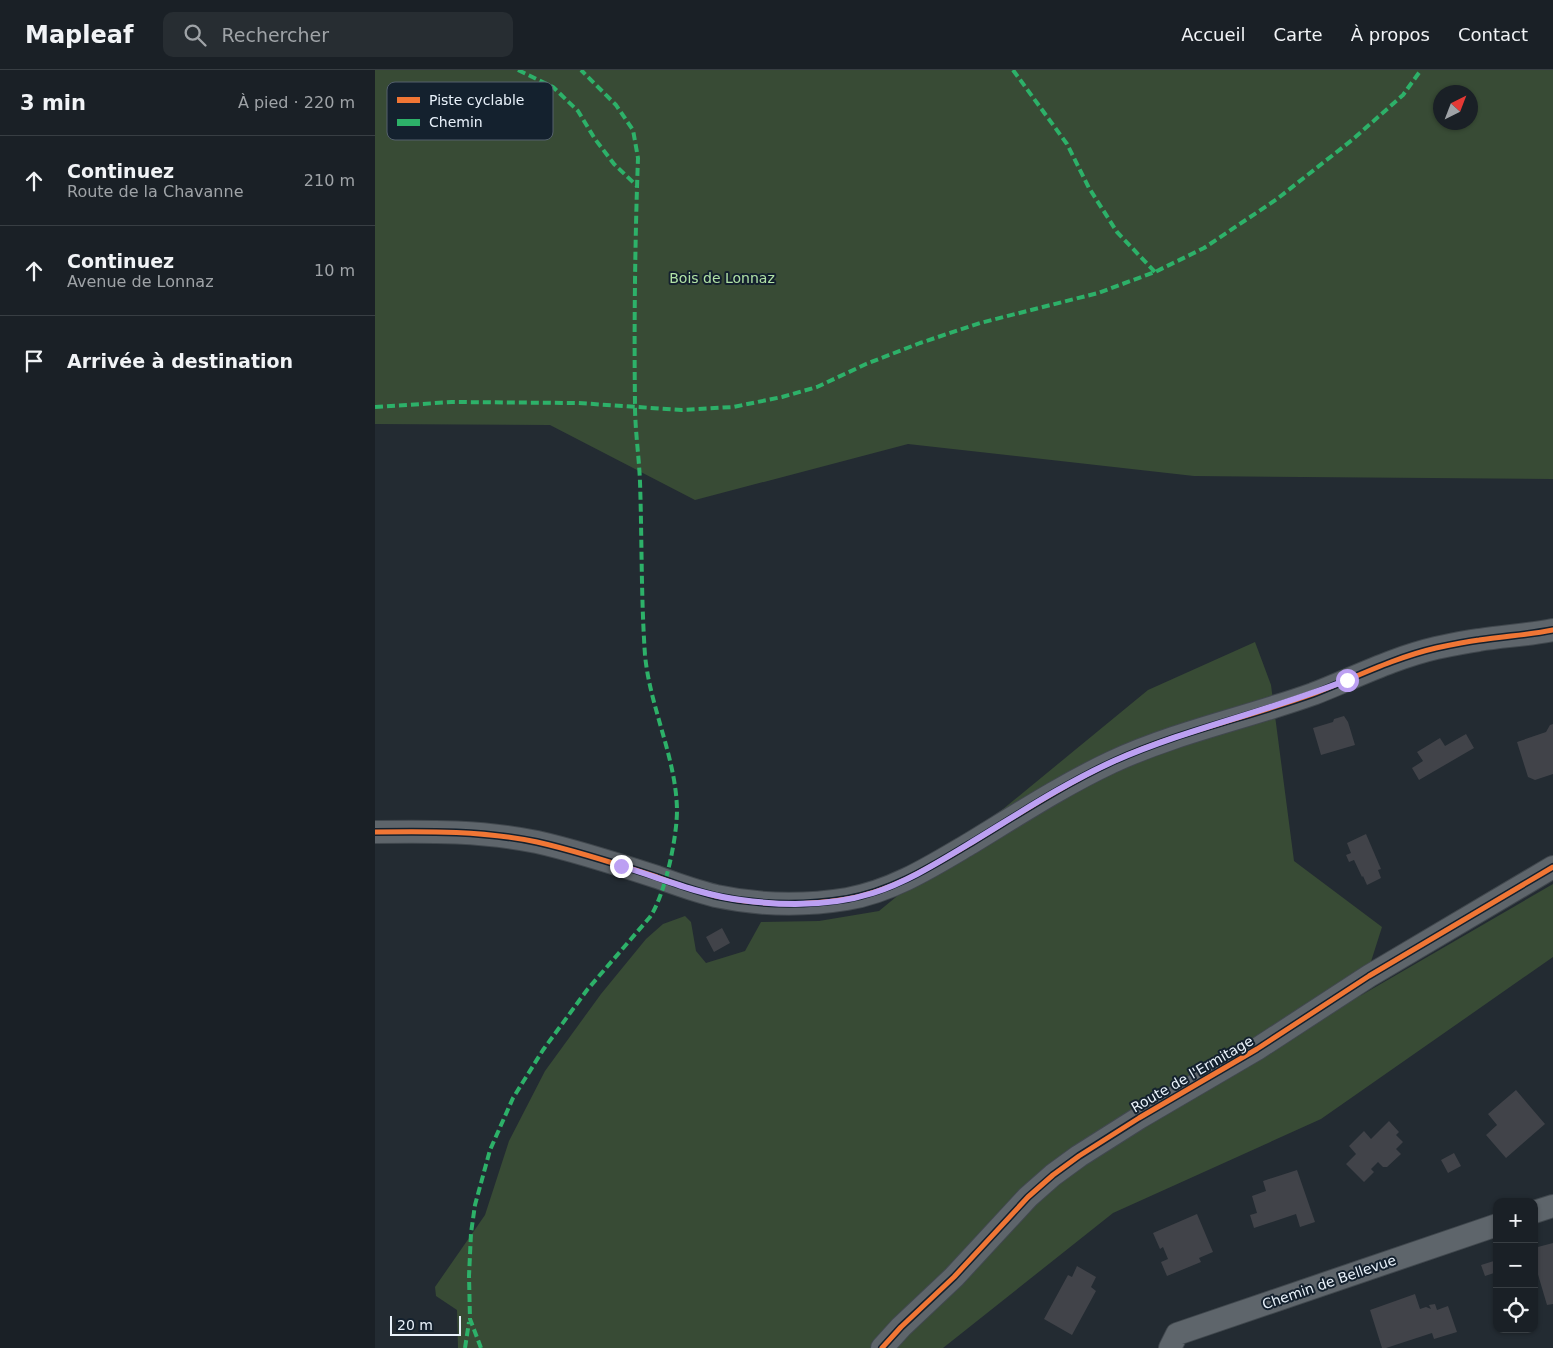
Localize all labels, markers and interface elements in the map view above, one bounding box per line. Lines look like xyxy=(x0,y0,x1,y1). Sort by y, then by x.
search box xyxy=(163,12,513,57)
text: Mapleaf xyxy=(25,21,133,49)
icon: search xyxy=(181,21,209,49)
text: Rechercher xyxy=(221,24,329,46)
text: Accueil xyxy=(1181,24,1246,45)
text: Carte xyxy=(1274,24,1323,45)
text: À propos xyxy=(1351,24,1430,45)
text: Contact xyxy=(1458,24,1528,45)
legend xyxy=(387,82,553,140)
north arrow xyxy=(1433,85,1478,130)
text: 3 min xyxy=(20,91,86,115)
text: Piste cyclable xyxy=(429,92,524,108)
text: À pied · 220 m xyxy=(238,93,355,112)
text: Chemin xyxy=(429,114,483,130)
text: Continuez xyxy=(67,160,174,182)
icon: ahead xyxy=(20,167,48,195)
text: 210 m xyxy=(304,171,355,190)
text: Route de la Chavanne xyxy=(67,182,243,201)
text: Continuez xyxy=(67,250,174,272)
icon: ahead xyxy=(20,257,48,285)
text: 10 m xyxy=(314,261,355,280)
park label: Bois de Lonnaz xyxy=(669,270,775,286)
text: Avenue de Lonnaz xyxy=(67,272,214,291)
icon: arrive xyxy=(20,347,48,375)
text: Arrivée à destination xyxy=(67,350,293,372)
route start xyxy=(1336,669,1359,692)
route end xyxy=(610,855,633,878)
street label: Route de l'Ermitage xyxy=(1128,1033,1256,1115)
map controls xyxy=(1493,1198,1538,1333)
button: + xyxy=(1493,1198,1538,1243)
button: − xyxy=(1493,1243,1538,1288)
street label: Chemin de Bellevue xyxy=(1260,1252,1398,1312)
button: locate xyxy=(1493,1288,1538,1333)
scale bar xyxy=(390,1313,461,1336)
text: 20 m xyxy=(397,1317,433,1333)

